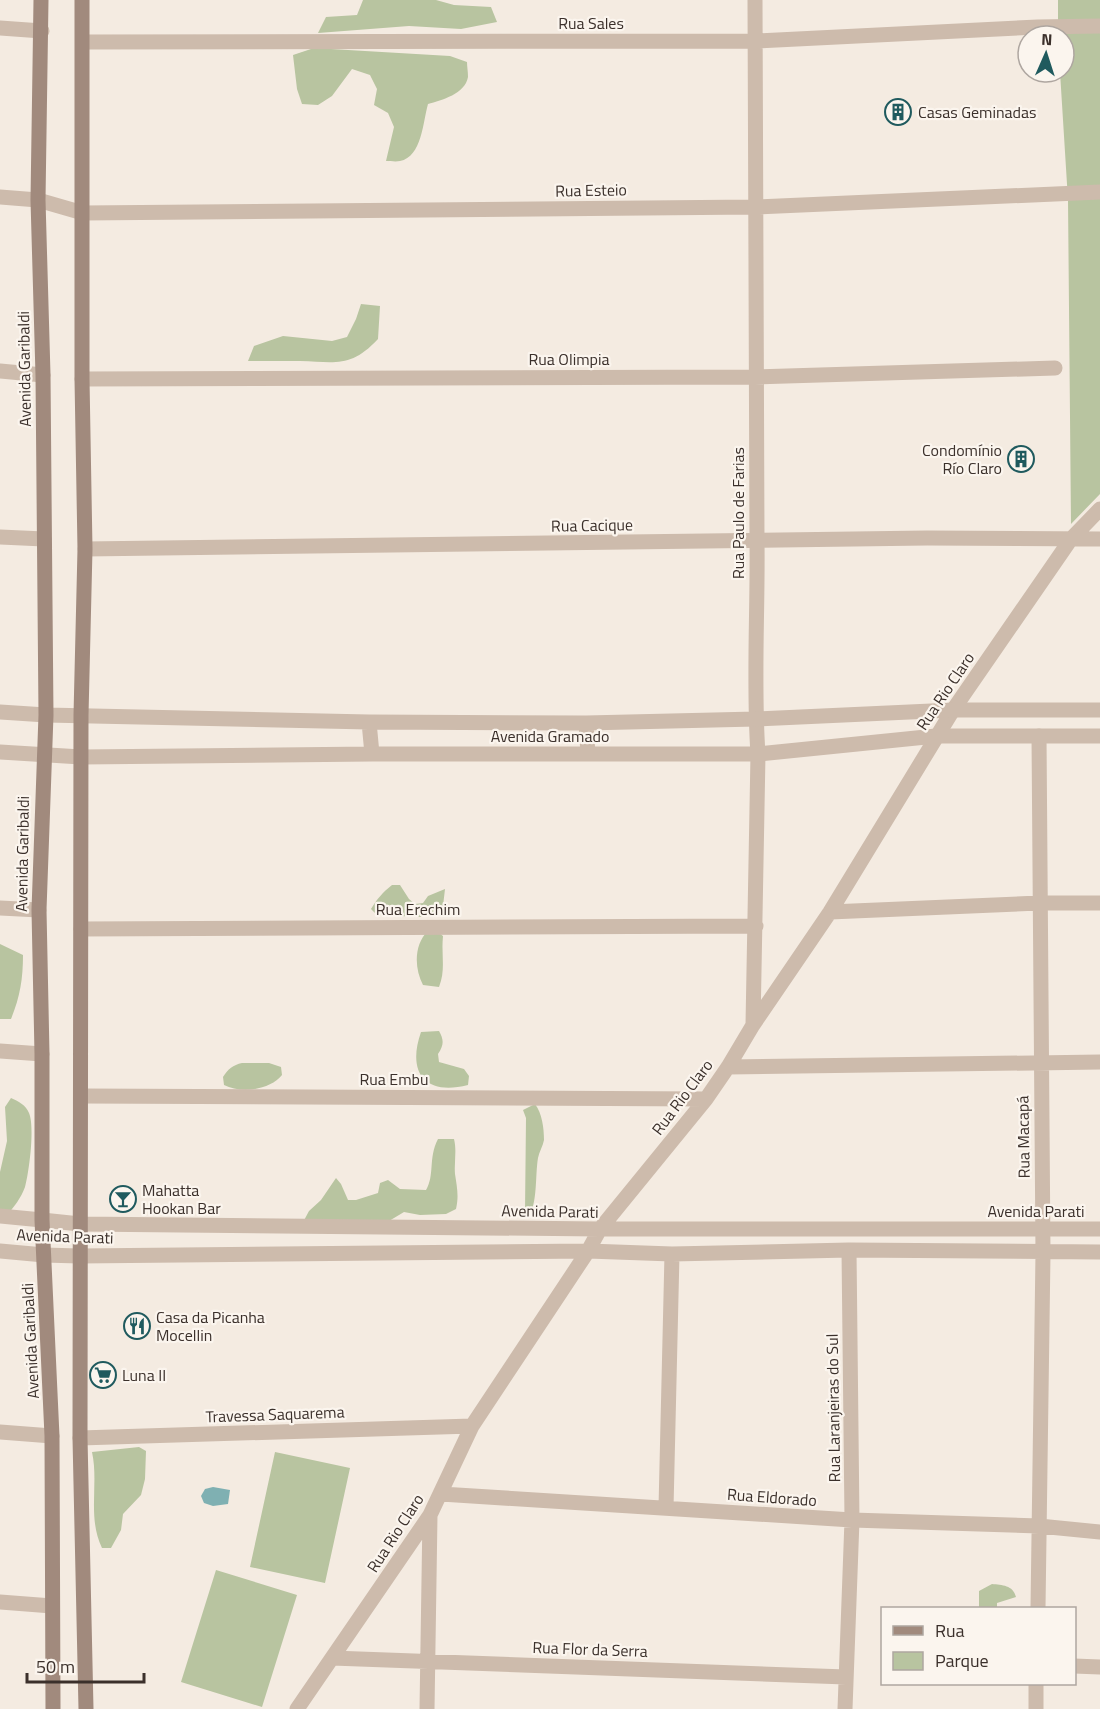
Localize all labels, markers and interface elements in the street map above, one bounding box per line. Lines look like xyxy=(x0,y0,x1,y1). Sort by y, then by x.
street label: Rua Sales xyxy=(558,11,624,35)
north arrow xyxy=(1016,24,1076,84)
text: N xyxy=(1041,27,1053,51)
building icon: Casas Geminadas xyxy=(883,97,913,127)
place label: Casas Geminadas xyxy=(918,100,1036,124)
street label: Rua Esteio xyxy=(555,177,627,203)
street label: Avenida Garibaldi xyxy=(11,311,37,427)
street label: Rua Olimpia xyxy=(529,347,609,371)
place label: Condomínio Río Claro xyxy=(922,438,1002,480)
building icon: Condomínio Río Claro xyxy=(1006,444,1036,474)
street label: Rua Paulo de Farias xyxy=(726,447,750,579)
street label: Rua Cacique xyxy=(551,512,633,538)
street label: Rua Rio Claro xyxy=(910,647,980,735)
street label: Avenida Gramado xyxy=(491,724,609,748)
street label: Avenida Garibaldi xyxy=(9,796,35,912)
street label: Rua Erechim xyxy=(376,897,460,921)
street label: Rua Rio Claro xyxy=(646,1054,718,1140)
street label: Rua Embu xyxy=(360,1067,428,1091)
street label: Rua Macapá xyxy=(1010,1095,1036,1179)
place label: Mahatta Hookan Bar xyxy=(142,1178,221,1220)
bar icon: Mahatta Hookan Bar xyxy=(108,1184,138,1214)
street label: Avenida Parati xyxy=(501,1198,599,1224)
street label: Avenida Parati xyxy=(987,1199,1085,1223)
street label: Avenida Parati xyxy=(16,1222,114,1250)
street label: Avenida Garibaldi xyxy=(15,1282,45,1400)
place label: Casa da Picanha Mocellin xyxy=(156,1305,265,1347)
restaurant icon: Casa da Picanha Mocellin xyxy=(122,1311,152,1341)
street label: Rua Laranjeiras do Sul xyxy=(820,1334,846,1482)
supermarket icon: Luna II xyxy=(88,1360,118,1390)
place label: Luna II xyxy=(122,1363,166,1387)
street label: Travessa Saquarema xyxy=(205,1400,345,1428)
street label: Rua Eldorado xyxy=(726,1482,818,1512)
street label: Rua Rio Claro xyxy=(361,1489,429,1577)
legend xyxy=(881,1607,1076,1685)
text: Rua xyxy=(935,1617,965,1644)
street label: Rua Flor da Serra xyxy=(532,1635,648,1663)
scale bar xyxy=(27,1646,144,1684)
text: Parque xyxy=(935,1647,989,1674)
text: 50 m xyxy=(36,1653,75,1680)

